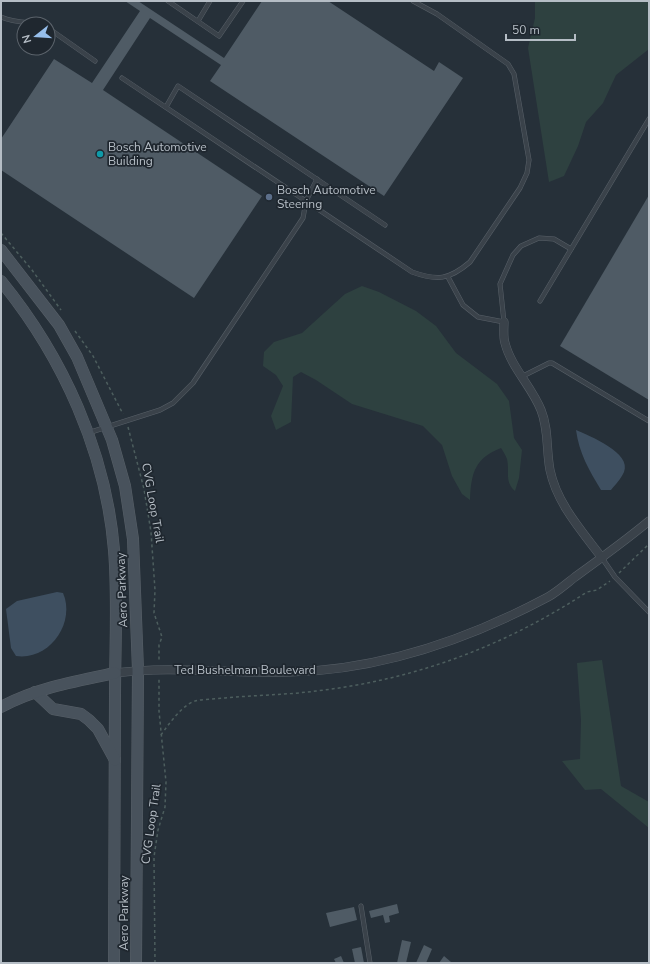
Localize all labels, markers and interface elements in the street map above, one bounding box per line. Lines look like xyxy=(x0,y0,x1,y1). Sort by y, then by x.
north arrow xyxy=(16,16,56,56)
scale bar xyxy=(506,16,575,42)
text: 50 m xyxy=(512,22,540,38)
text: N xyxy=(19,33,35,45)
place label: Bosch Automotive Building xyxy=(108,139,207,169)
marker: Bosch Automotive Building xyxy=(95,149,105,159)
place label: Bosch Automotive Steering xyxy=(277,182,376,212)
marker: Bosch Automotive Steering xyxy=(264,192,274,202)
street label: CVG Loop Trail xyxy=(138,462,168,545)
street label: Aero Parkway xyxy=(113,551,131,628)
street label: Ted Bushelman Boulevard xyxy=(174,662,316,678)
street label: CVG Loop Trail xyxy=(137,782,165,865)
street label: Aero Parkway xyxy=(116,875,132,951)

